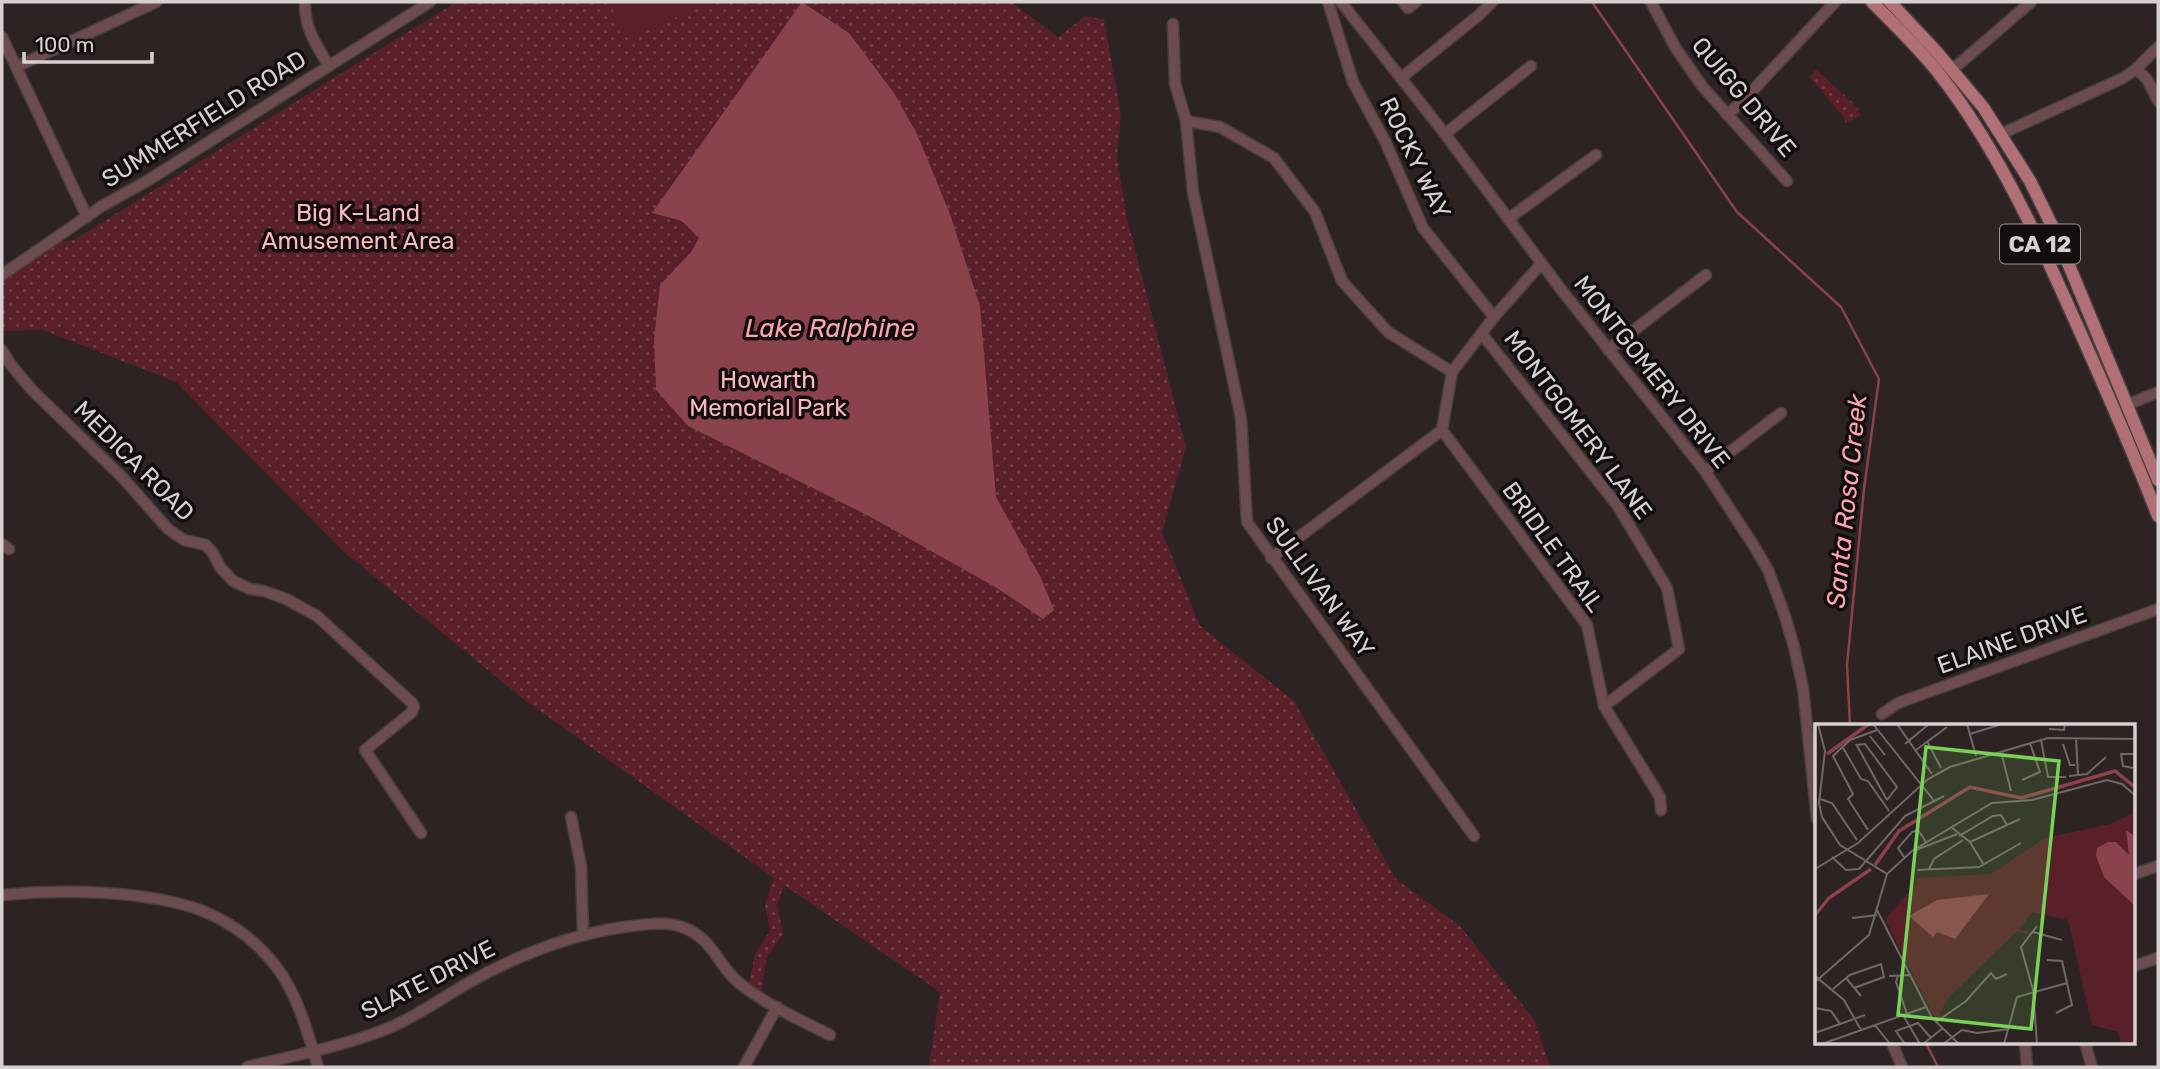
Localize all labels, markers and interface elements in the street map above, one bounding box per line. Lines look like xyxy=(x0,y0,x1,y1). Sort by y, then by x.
scale bar xyxy=(24,21,152,65)
text: 100 m xyxy=(35,32,94,57)
street label: QUIGG DRIVE xyxy=(1686,32,1802,162)
street label: SUMMERFIELD ROAD xyxy=(97,45,311,193)
street label: ROCKY WAY xyxy=(1374,93,1456,223)
park label: Big K–Land Amusement Area xyxy=(262,199,454,255)
road number: CA 12 xyxy=(2000,224,2080,264)
street label: MONTGOMERY DRIVE xyxy=(1568,270,1736,474)
water label: Lake Ralphine xyxy=(745,313,915,344)
street label: MONTGOMERY LANE xyxy=(1498,325,1658,525)
park label: Howarth Memorial Park xyxy=(689,366,847,422)
water label: Santa Rosa Creek xyxy=(1820,392,1874,609)
street label: MEDICA ROAD xyxy=(68,395,200,527)
street label: BRIDLE TRAIL xyxy=(1496,477,1610,618)
street label: SULLIVAN WAY xyxy=(1260,511,1380,663)
street label: ELAINE DRIVE xyxy=(1934,600,2090,680)
inset map xyxy=(1815,724,2136,1044)
street label: SLATE DRIVE xyxy=(357,934,499,1026)

